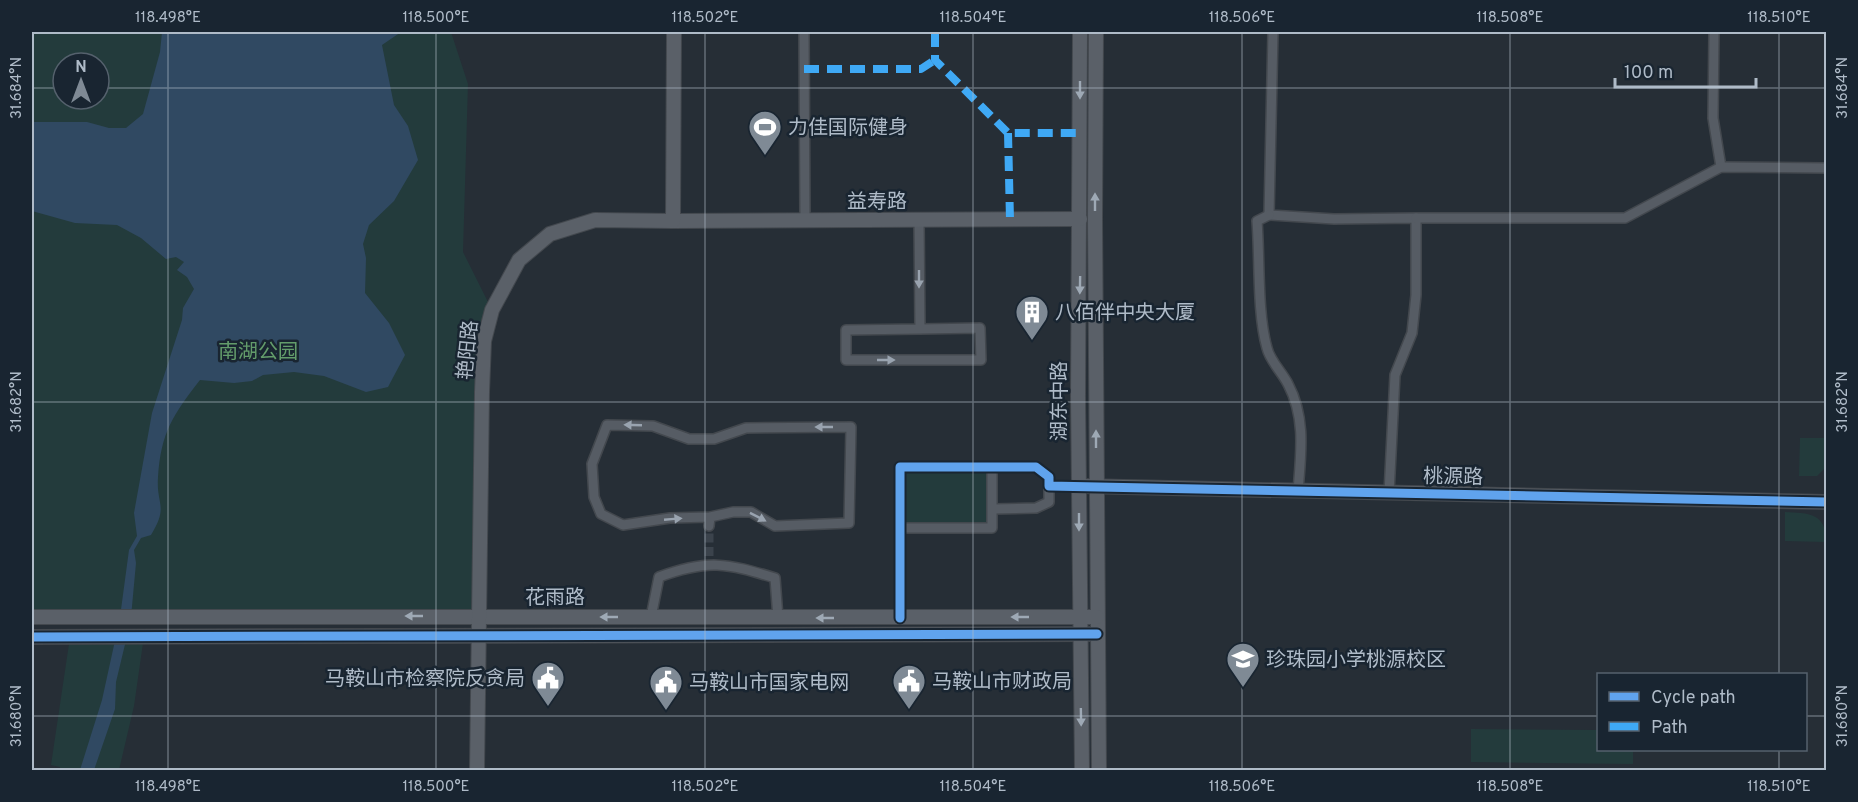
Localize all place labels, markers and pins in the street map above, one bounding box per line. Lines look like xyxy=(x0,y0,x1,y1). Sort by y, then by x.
sports icon: 力佳国际健身 xyxy=(747,109,783,156)
place label: 力佳国际健身 xyxy=(788,116,908,142)
building icon: 八佰伴中央大厦 xyxy=(1014,294,1050,341)
place label: 八佰伴中央大厦 xyxy=(1055,301,1195,327)
school or university icon: 珍珠园小学桃源校区 xyxy=(1225,641,1261,688)
place label: 珍珠园小学桃源校区 xyxy=(1266,648,1446,674)
public building icon: 马鞍山市检察院反贪局 xyxy=(530,660,566,707)
public building icon: 马鞍山市财政局 xyxy=(891,663,927,710)
public building icon: 马鞍山市国家电网 xyxy=(648,664,684,711)
place label: 马鞍山市检察院反贪局 xyxy=(325,667,525,693)
place label: 马鞍山市财政局 xyxy=(932,670,1072,696)
place label: 马鞍山市国家电网 xyxy=(689,671,849,697)

